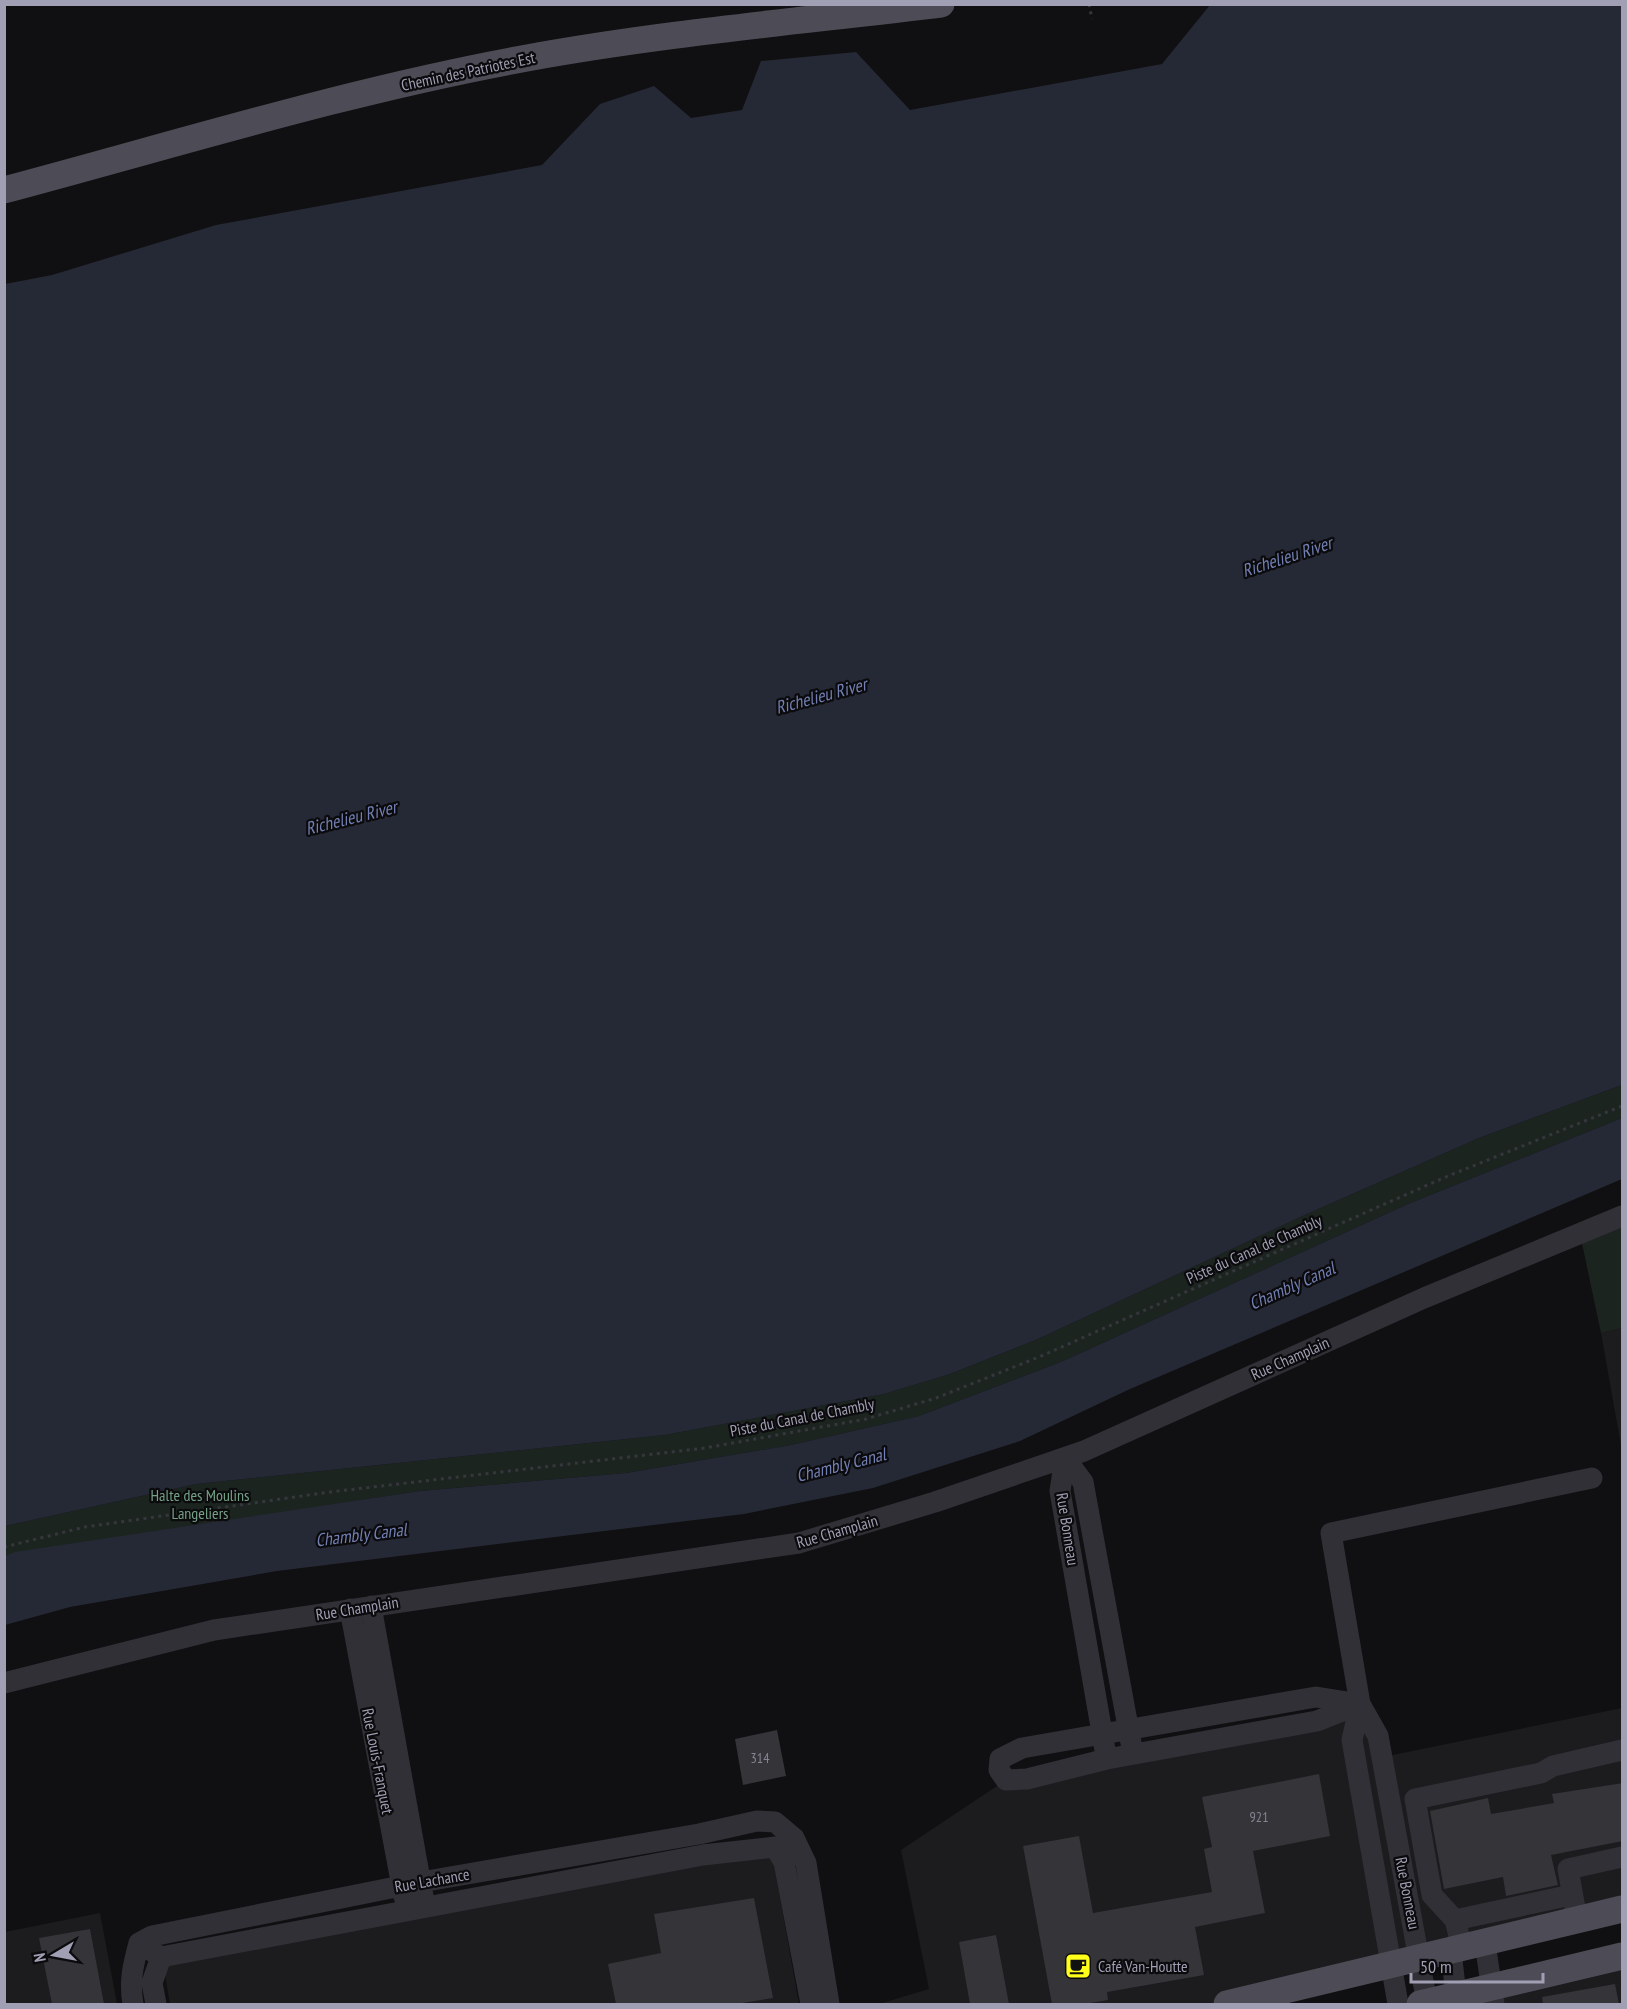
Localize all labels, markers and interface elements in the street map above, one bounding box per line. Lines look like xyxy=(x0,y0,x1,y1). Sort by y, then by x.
street label: Chemin des Patriotes Est xyxy=(399,47,537,95)
water label: Richelieu River xyxy=(1239,530,1338,582)
water label: Richelieu River xyxy=(773,672,872,719)
water label: Richelieu River xyxy=(303,794,402,840)
street label: Piste du Canal de Chambly xyxy=(1183,1210,1325,1288)
water label: Chambly Canal xyxy=(1245,1256,1340,1315)
street label: Rue Champlain xyxy=(1248,1332,1332,1384)
street label: Piste du Canal de Chambly xyxy=(728,1393,876,1441)
water label: Chambly Canal xyxy=(794,1442,890,1487)
park label: Halte des Moulins Langeliers xyxy=(151,1485,250,1523)
street label: Rue Bonneau xyxy=(1052,1491,1084,1567)
street label: Rue Champlain xyxy=(794,1510,880,1552)
water label: Chambly Canal xyxy=(314,1517,410,1552)
street label: Rue Champlain xyxy=(314,1592,400,1624)
street label: Rue Louis-Franquet xyxy=(358,1706,398,1816)
house number: 314 xyxy=(751,1749,770,1767)
house number: 921 xyxy=(1250,1808,1268,1826)
street label: Rue Bonneau xyxy=(1391,1855,1425,1931)
street label: Rue Lachance xyxy=(393,1864,471,1896)
north arrow xyxy=(24,1925,84,1985)
scale bar xyxy=(1411,1946,1543,1984)
cafe icon: Café Van-Houtte xyxy=(1063,1951,1093,1981)
text: N xyxy=(29,1952,50,1964)
text: 50 m xyxy=(1420,1955,1452,1978)
place label: Café Van-Houtte xyxy=(1098,1956,1188,1976)

